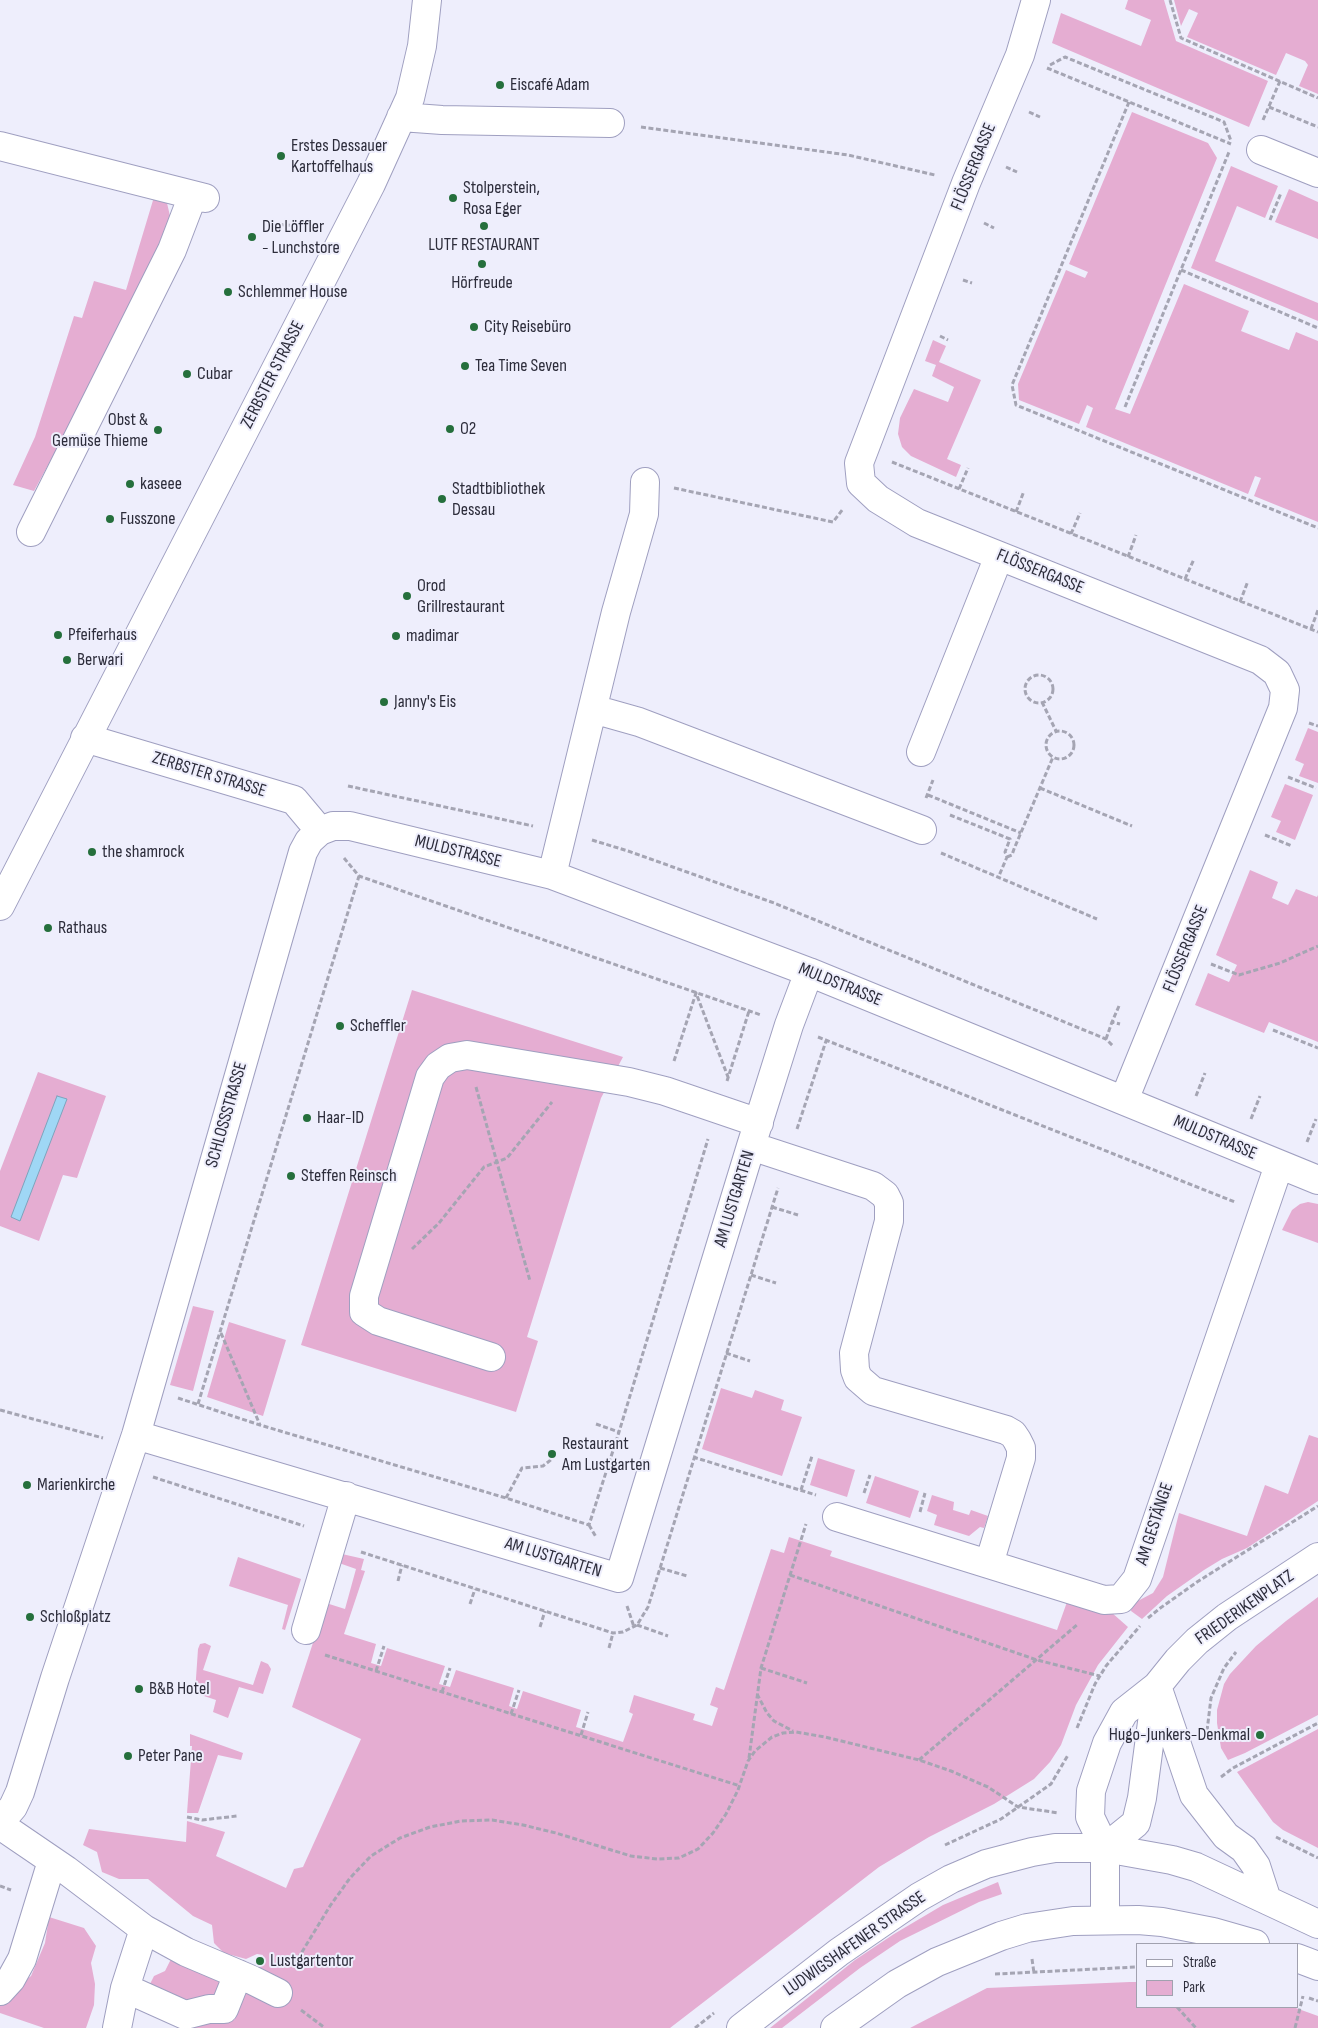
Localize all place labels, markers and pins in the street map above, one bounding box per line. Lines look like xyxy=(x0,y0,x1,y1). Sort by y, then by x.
place label: Eiscafé Adam xyxy=(510,74,589,96)
marker: Eiscafé Adam xyxy=(494,79,506,91)
place label: Erstes Dessauer Kartoffelhaus xyxy=(291,135,387,178)
marker: Erstes Dessauer Kartoffelhaus xyxy=(275,150,287,162)
place label: Stolperstein, Rosa Eger xyxy=(463,177,540,220)
marker: Stolperstein, Rosa Eger xyxy=(447,192,459,204)
place label: Die Löffler - Lunchstore xyxy=(262,216,340,258)
marker: LUTF RESTAURANT xyxy=(478,220,490,232)
marker: Die Löffler - Lunchstore xyxy=(246,231,258,243)
place label: LUTF RESTAURANT xyxy=(428,234,540,256)
marker: Hörfreude xyxy=(476,258,488,270)
place label: Hörfreude xyxy=(451,272,513,294)
place label: Schlemmer House xyxy=(238,281,347,303)
marker: Schlemmer House xyxy=(222,286,234,298)
place label: City Reisebüro xyxy=(484,316,571,338)
marker: City Reisebüro xyxy=(468,321,480,333)
place label: Tea Time Seven xyxy=(475,355,567,377)
marker: Tea Time Seven xyxy=(459,360,471,372)
place label: Cubar xyxy=(197,363,233,385)
marker: Cubar xyxy=(181,368,193,380)
place label: Obst & Gemüse Thieme xyxy=(52,409,148,452)
place label: O2 xyxy=(460,418,476,440)
marker: O2 xyxy=(444,423,456,435)
marker: Obst & Gemüse Thieme xyxy=(152,424,164,436)
place label: kaseee xyxy=(140,473,182,495)
marker: kaseee xyxy=(124,478,136,490)
place label: Stadtbibliothek Dessau xyxy=(452,478,545,520)
marker: Stadtbibliothek Dessau xyxy=(436,493,448,505)
place label: Fusszone xyxy=(120,508,175,530)
marker: Fusszone xyxy=(104,513,116,525)
place label: Orod Grillrestaurant xyxy=(417,575,505,618)
marker: Orod Grillrestaurant xyxy=(401,590,413,602)
place label: Pfeiferhaus xyxy=(68,624,137,646)
place label: madimar xyxy=(406,625,459,647)
marker: Pfeiferhaus xyxy=(52,629,64,641)
marker: madimar xyxy=(390,630,402,642)
place label: Berwari xyxy=(77,649,123,671)
marker: Berwari xyxy=(61,654,73,666)
place label: Janny's Eis xyxy=(394,691,456,713)
marker: Janny's Eis xyxy=(378,696,390,708)
place label: the shamrock xyxy=(102,841,184,863)
marker: the shamrock xyxy=(86,846,98,858)
place label: Rathaus xyxy=(58,917,107,939)
marker: Rathaus xyxy=(42,922,54,934)
place label: Scheffler xyxy=(350,1015,406,1037)
marker: Scheffler xyxy=(334,1020,346,1032)
place label: Haar-ID xyxy=(317,1107,364,1129)
marker: Haar-ID xyxy=(301,1112,313,1124)
place label: Steffen Reinsch xyxy=(301,1165,397,1187)
marker: Steffen Reinsch xyxy=(285,1170,297,1182)
place label: Restaurant Am Lustgarten xyxy=(562,1433,650,1476)
marker: Restaurant Am Lustgarten xyxy=(546,1448,558,1460)
place label: Marienkirche xyxy=(37,1474,115,1496)
marker: Marienkirche xyxy=(21,1479,33,1491)
place label: Schloßplatz xyxy=(40,1606,111,1628)
marker: Schloßplatz xyxy=(24,1611,36,1623)
place label: B&B Hotel xyxy=(149,1678,210,1700)
marker: B&B Hotel xyxy=(133,1683,145,1695)
place label: Hugo-Junkers-Denkmal xyxy=(1109,1724,1250,1746)
marker: Hugo-Junkers-Denkmal xyxy=(1254,1729,1266,1741)
place label: Peter Pane xyxy=(138,1745,203,1767)
marker: Peter Pane xyxy=(122,1750,134,1762)
place label: Lustgartentor xyxy=(270,1950,354,1972)
marker: Lustgartentor xyxy=(254,1955,266,1967)

